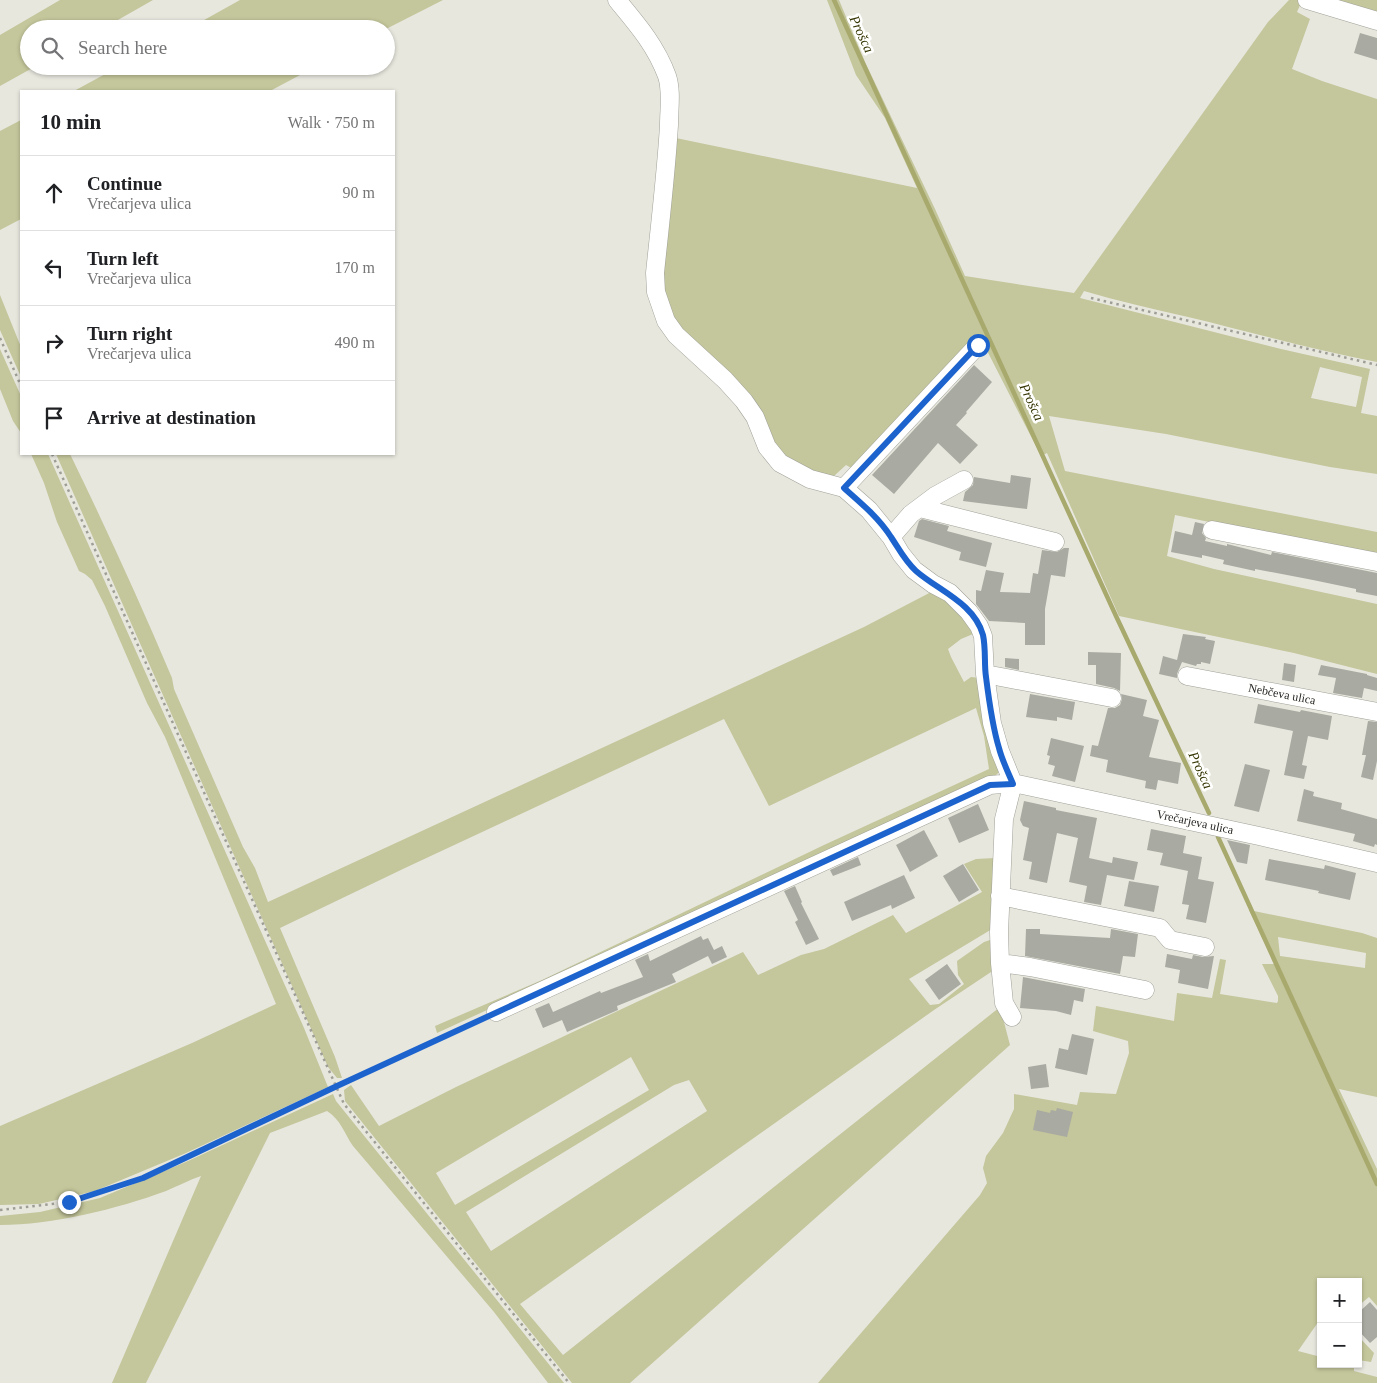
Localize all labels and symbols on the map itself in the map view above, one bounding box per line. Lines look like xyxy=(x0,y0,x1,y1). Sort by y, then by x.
water label: Prošca xyxy=(846,12,877,55)
route start xyxy=(967,334,990,357)
water label: Prošca xyxy=(1016,380,1047,423)
street label: Nebčeva ulica xyxy=(1247,681,1318,708)
water label: Prošca xyxy=(1185,748,1216,791)
street label: Vrečarjeva ulica xyxy=(1155,807,1235,837)
route end xyxy=(58,1191,81,1214)

